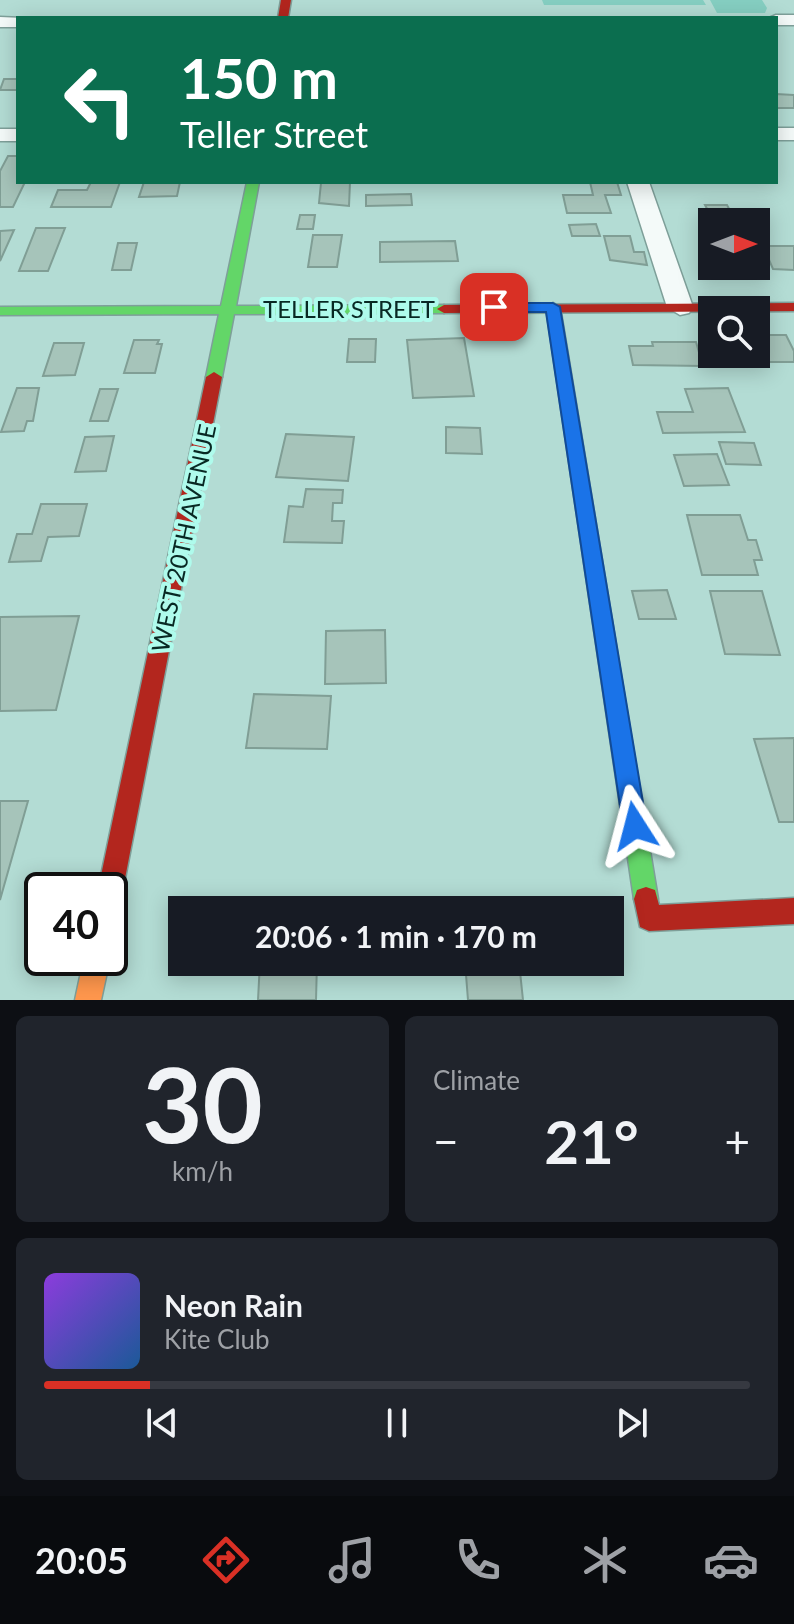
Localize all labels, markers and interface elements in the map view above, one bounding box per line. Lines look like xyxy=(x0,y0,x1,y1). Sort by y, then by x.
text: 150 m xyxy=(180,44,338,111)
icon: left xyxy=(48,48,152,152)
text: Teller Street xyxy=(180,112,368,156)
north arrow xyxy=(698,208,770,280)
map controls xyxy=(698,208,770,368)
pin xyxy=(460,273,528,341)
icon: arrive xyxy=(472,285,516,329)
street label: TELLER STREET xyxy=(263,294,435,323)
button: search xyxy=(698,296,770,368)
street label: WEST 20TH AVENUE xyxy=(145,422,221,654)
position arrow xyxy=(593,784,677,868)
speed limit sign: 40 xyxy=(24,872,128,976)
text: 20:06 · 1 min · 170 m xyxy=(255,918,537,954)
text: 30 xyxy=(142,1040,263,1165)
text: Climate xyxy=(433,1064,520,1096)
text: 21° xyxy=(544,1105,639,1177)
text: − xyxy=(433,1115,459,1167)
text: + xyxy=(724,1115,750,1167)
text: km/h xyxy=(172,1155,233,1187)
text: Neon Rain xyxy=(164,1287,303,1323)
text: Kite Club xyxy=(164,1323,270,1355)
icon: previous xyxy=(140,1401,184,1445)
icon: pause xyxy=(375,1401,419,1445)
icon: next xyxy=(610,1401,654,1445)
icon: directions xyxy=(198,1532,254,1588)
icon: music xyxy=(324,1532,380,1588)
icon: phone xyxy=(450,1532,506,1588)
icon: climate xyxy=(577,1532,633,1588)
icon: car xyxy=(703,1532,759,1588)
text: 20:05 xyxy=(35,1538,128,1582)

